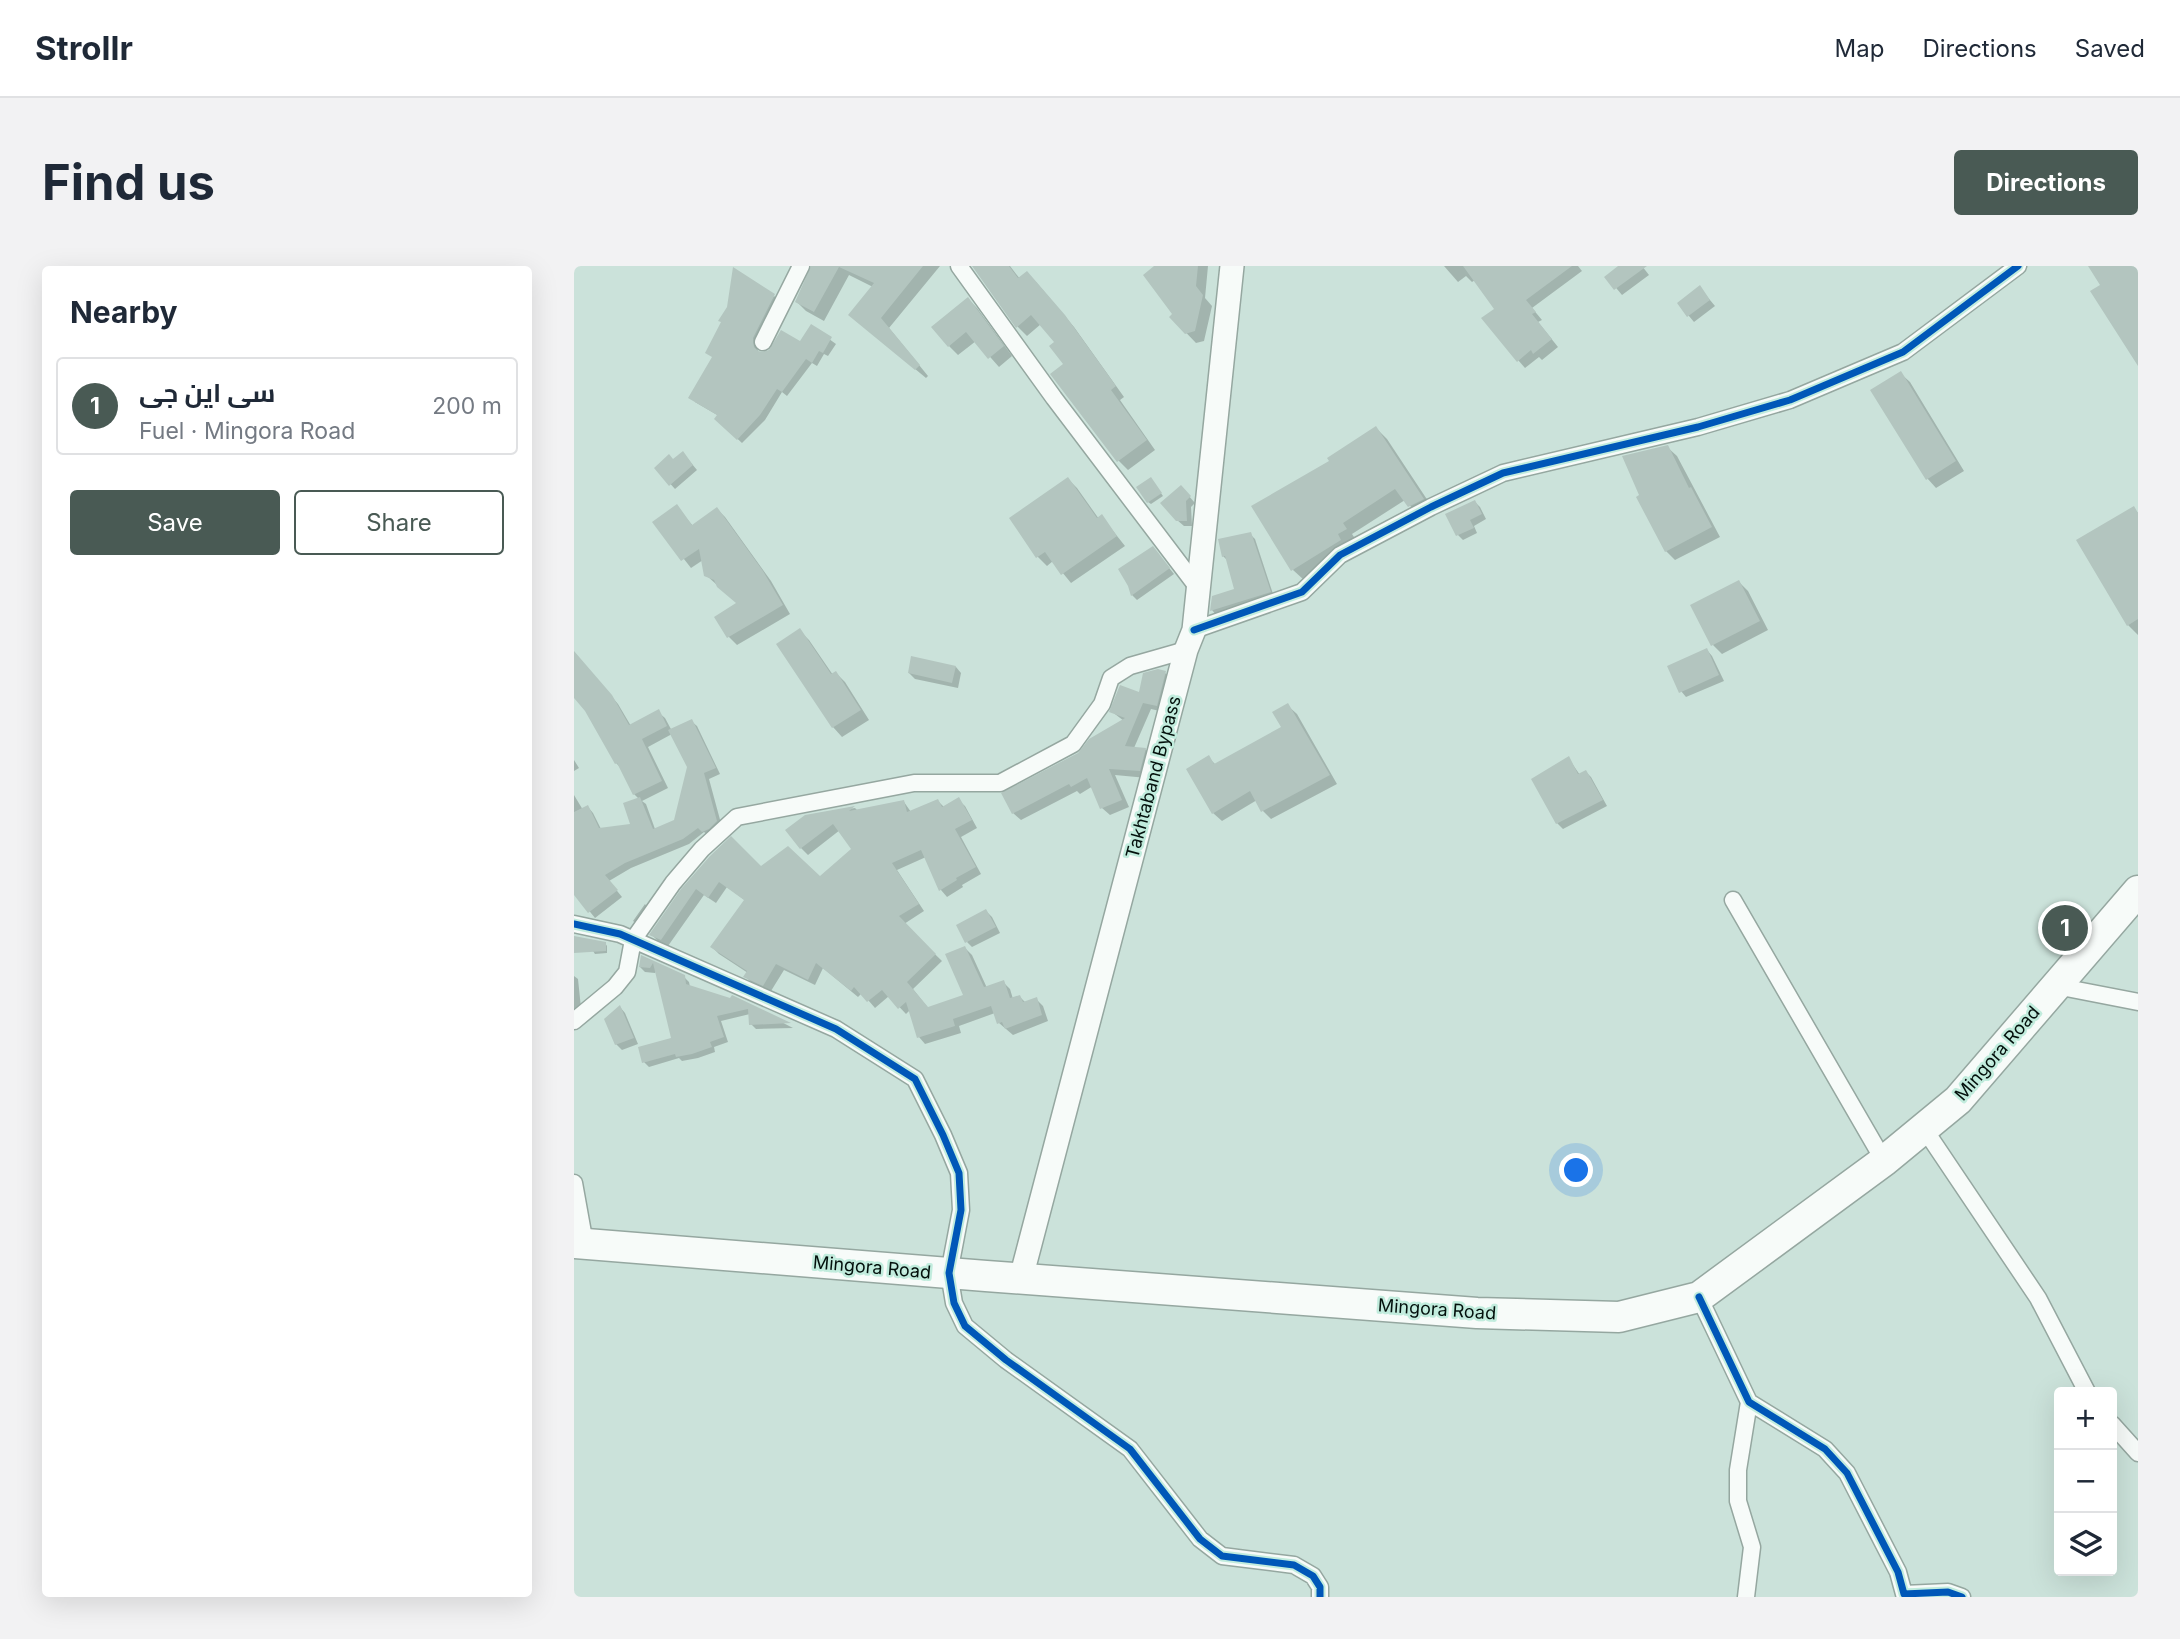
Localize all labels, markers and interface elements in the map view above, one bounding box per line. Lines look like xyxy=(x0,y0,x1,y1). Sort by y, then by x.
text: Strollr xyxy=(35,28,133,68)
text: Map xyxy=(1835,34,1884,63)
text: Directions xyxy=(1922,34,2037,63)
text: Saved xyxy=(2075,34,2145,63)
button: Directions xyxy=(1954,150,2138,215)
text: Find us xyxy=(42,153,215,212)
text: Nearby xyxy=(70,294,178,330)
text: سی این جی xyxy=(139,377,275,408)
text: 1 xyxy=(90,392,100,420)
text: 200 m xyxy=(432,392,502,420)
text: Fuel · Mingora Road xyxy=(139,417,355,445)
button: Save xyxy=(70,490,280,555)
button: Share xyxy=(294,490,504,555)
street label: Takhtaband Bypass xyxy=(1121,694,1185,860)
pin: 1 xyxy=(2042,902,2088,954)
street label: Mingora Road xyxy=(1950,1001,2044,1105)
your location xyxy=(1559,1153,1593,1187)
street label: Mingora Road xyxy=(812,1251,932,1283)
street label: Mingora Road xyxy=(1377,1294,1497,1324)
map controls xyxy=(2054,1387,2117,1576)
button: + xyxy=(2054,1387,2117,1450)
button: − xyxy=(2054,1450,2117,1513)
button: layers xyxy=(2054,1513,2117,1576)

